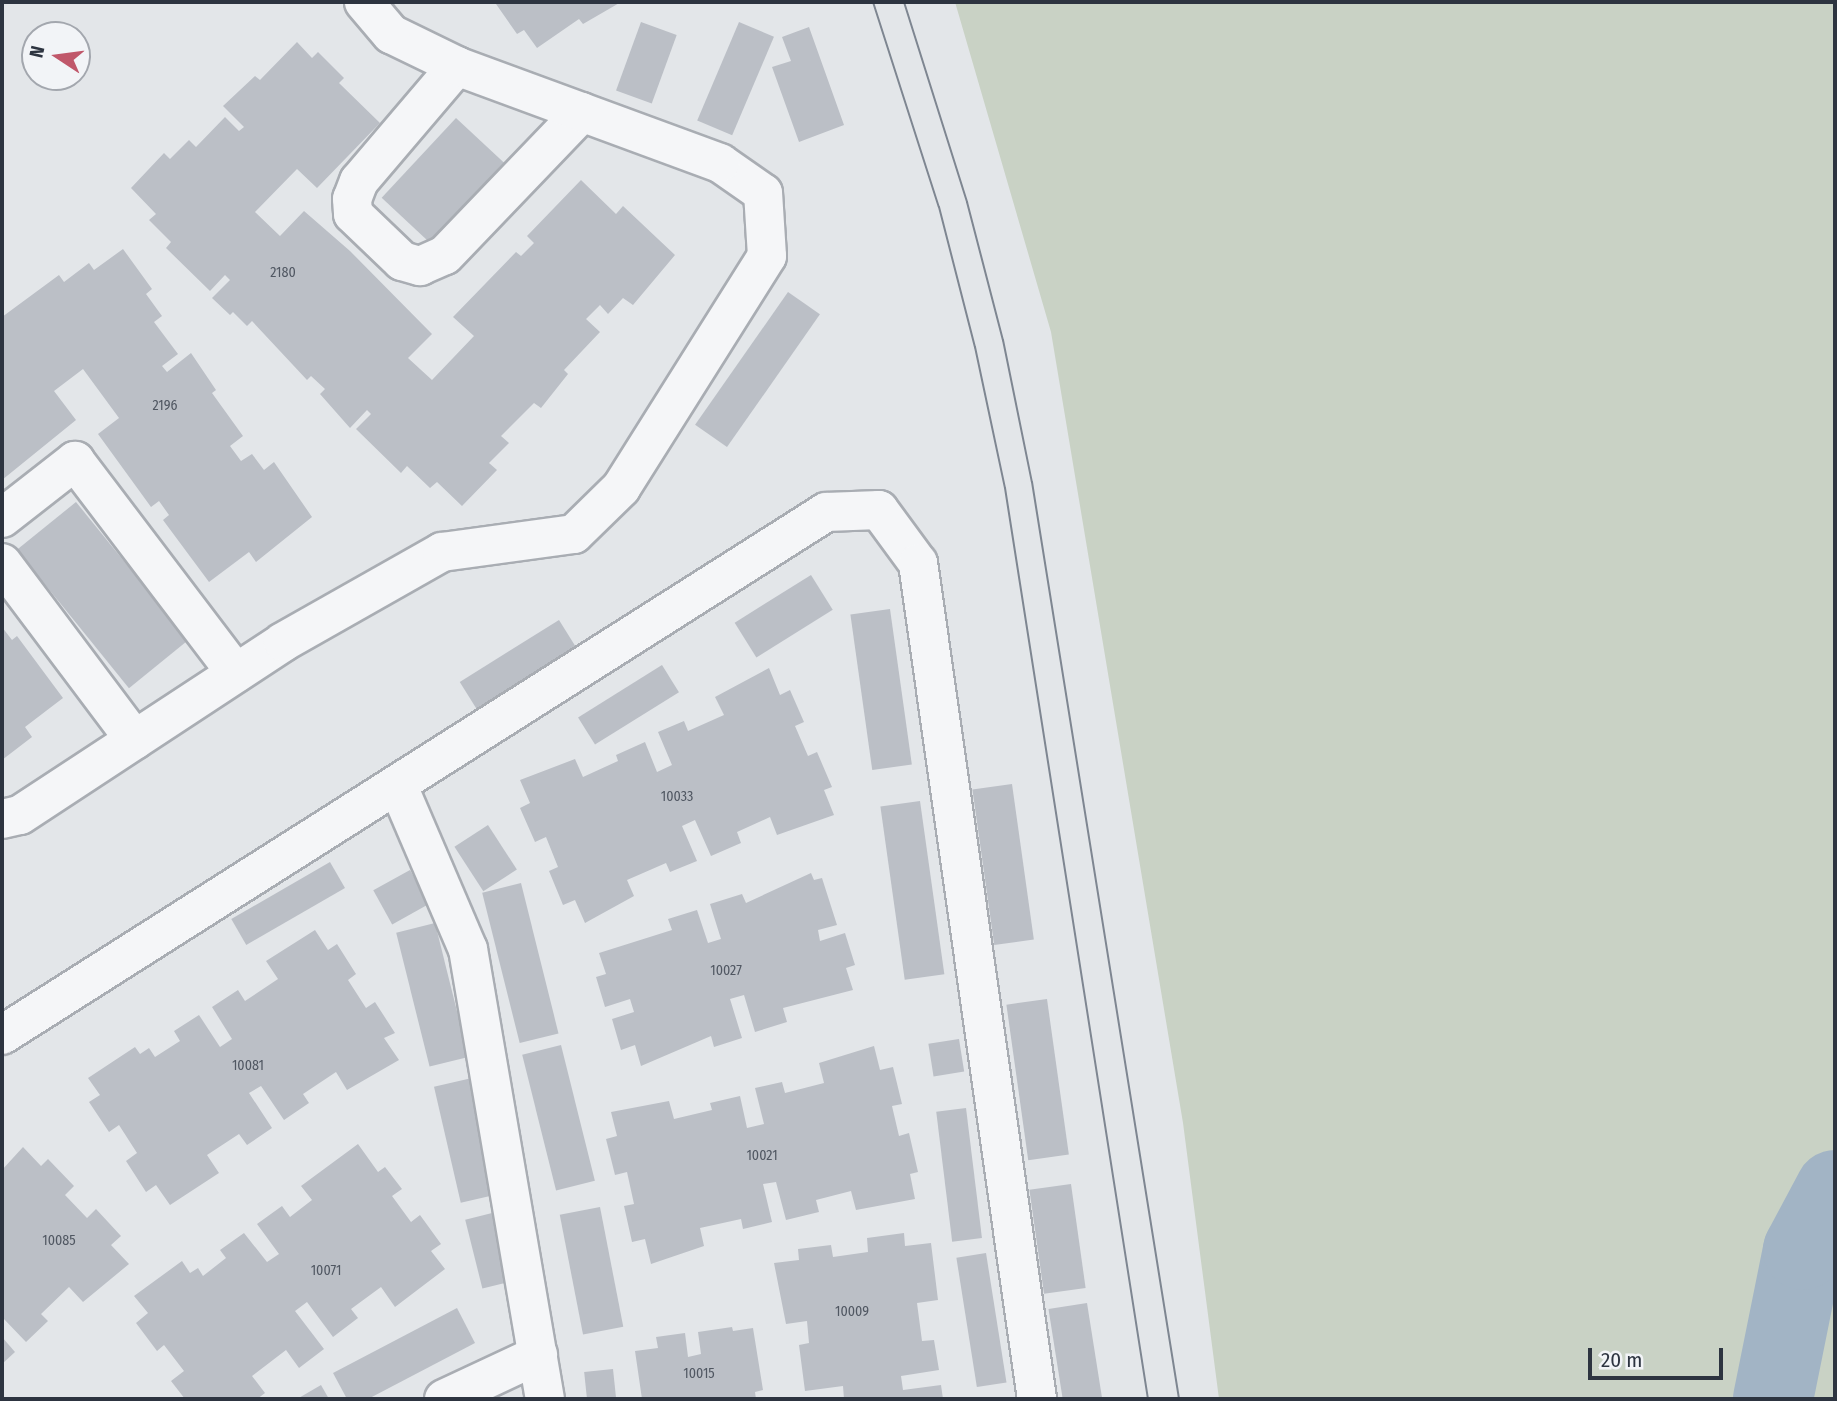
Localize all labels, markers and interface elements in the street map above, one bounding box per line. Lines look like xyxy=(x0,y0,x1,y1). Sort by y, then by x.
north arrow xyxy=(21,21,91,91)
text: N xyxy=(25,43,49,60)
house number: 2180 xyxy=(270,265,296,281)
house number: 2196 xyxy=(152,398,178,414)
house number: 10033 xyxy=(661,789,693,805)
house number: 10027 xyxy=(710,963,742,979)
house number: 10081 xyxy=(232,1058,264,1074)
house number: 10021 xyxy=(746,1148,778,1164)
house number: 10085 xyxy=(42,1233,76,1249)
house number: 10071 xyxy=(311,1263,341,1279)
house number: 10009 xyxy=(835,1304,869,1320)
scale bar xyxy=(1592,1334,1727,1378)
text: 20 m xyxy=(1601,1347,1642,1373)
house number: 10015 xyxy=(683,1366,715,1382)

